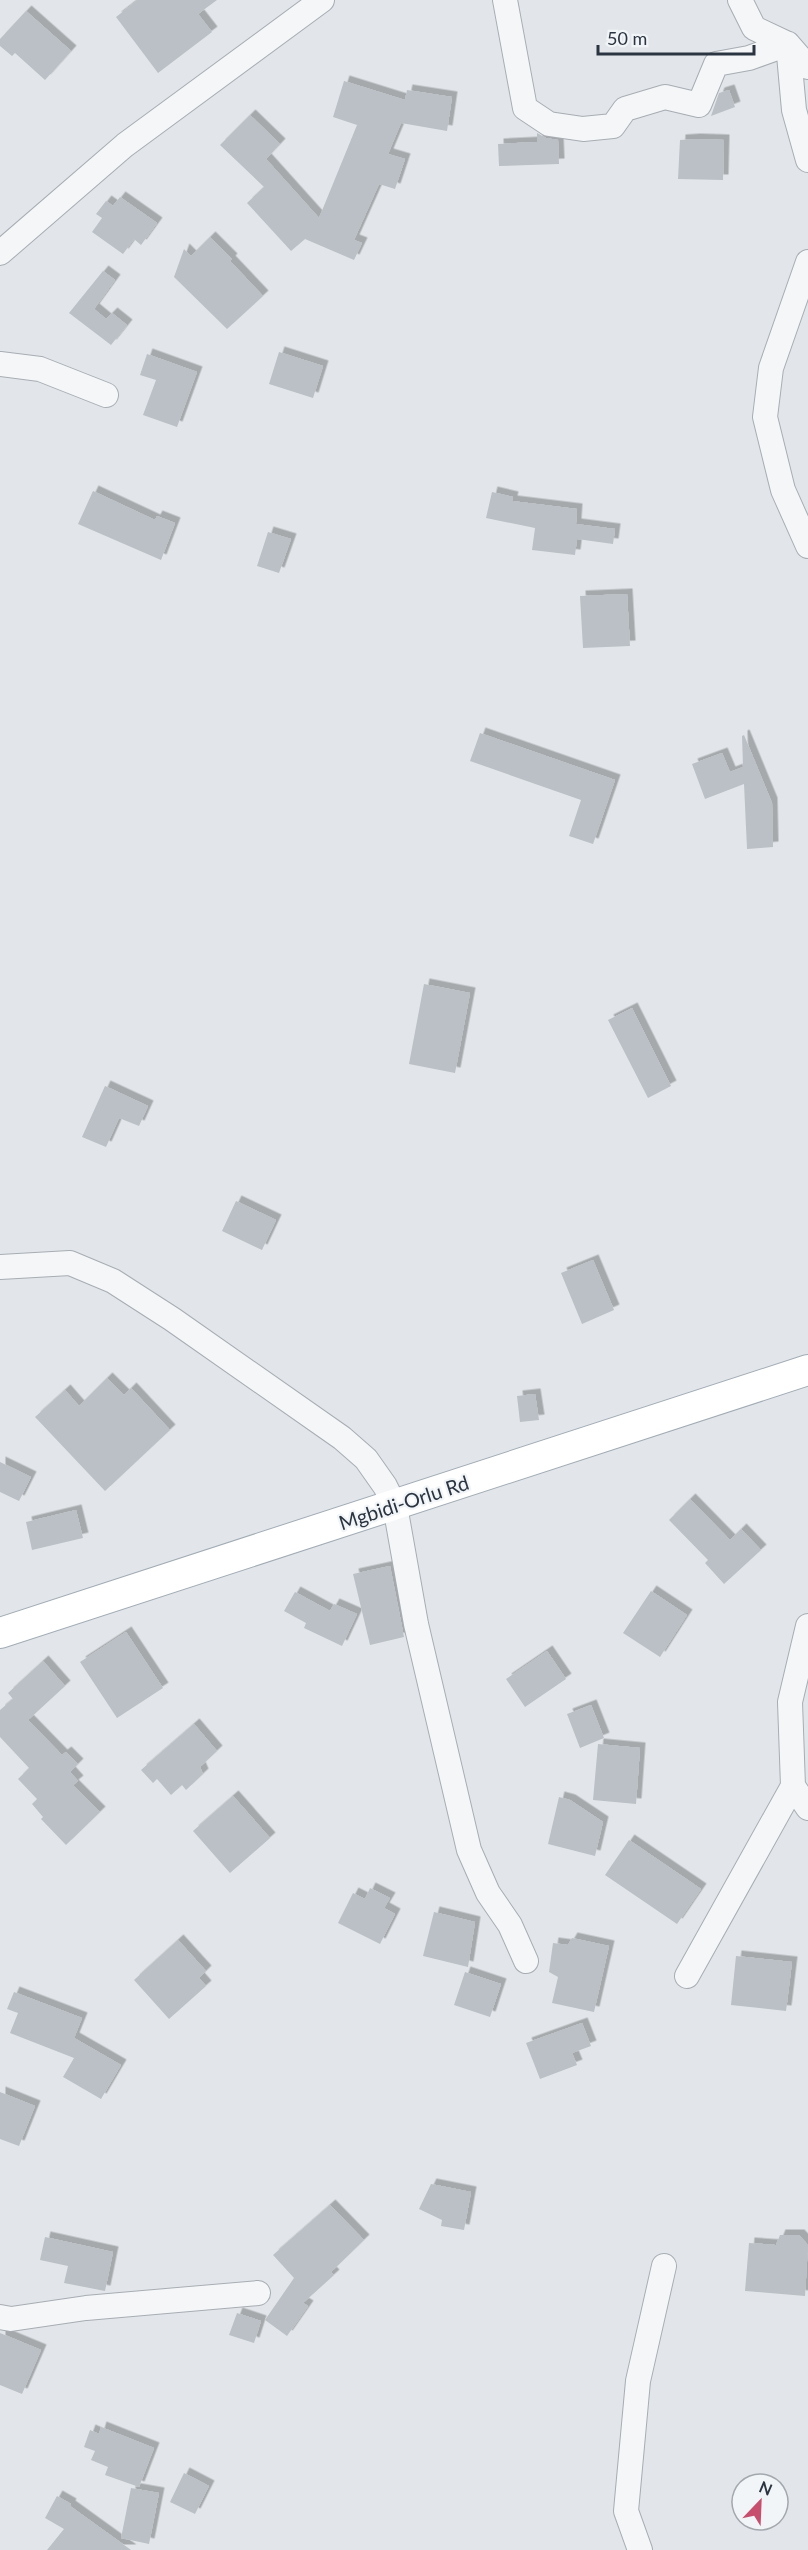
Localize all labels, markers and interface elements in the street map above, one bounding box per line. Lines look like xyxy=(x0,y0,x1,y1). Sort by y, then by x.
scale bar xyxy=(598,18,754,56)
text: 50 m xyxy=(607,27,647,49)
street label: Mgbidi-Orlu Rd xyxy=(336,1470,472,1534)
north arrow xyxy=(730,2472,790,2532)
text: N xyxy=(757,2477,775,2499)

